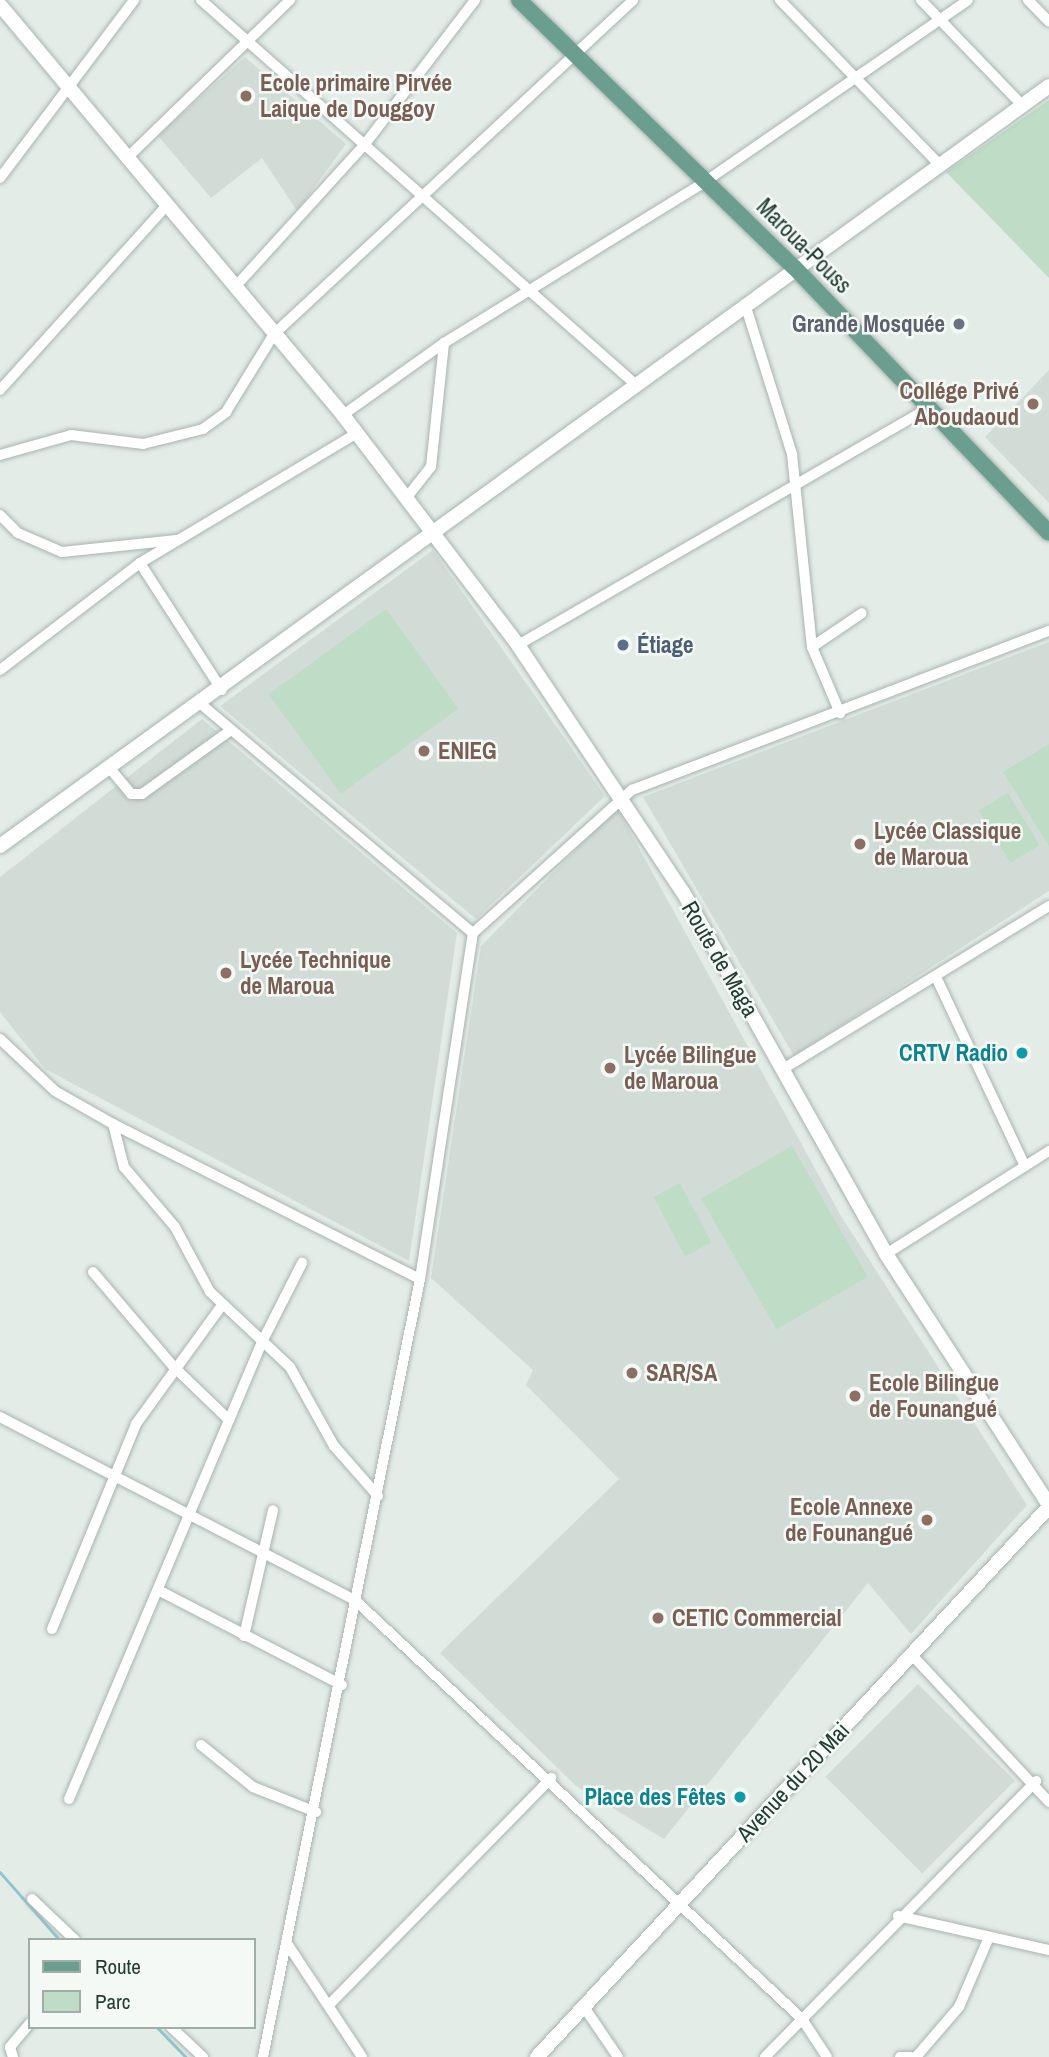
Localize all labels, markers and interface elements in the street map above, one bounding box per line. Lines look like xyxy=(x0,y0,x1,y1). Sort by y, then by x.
place label: Ecole primaire Pirvée Laique de Douggoy xyxy=(260,69,452,123)
marker: Ecole primaire Pirvée Laique de Douggoy xyxy=(238,88,254,104)
street label: Maroua-Pouss xyxy=(751,193,857,299)
place label: Grande Mosquée xyxy=(792,310,945,338)
marker: Grande Mosquée xyxy=(951,316,967,332)
place label: Collége Privé Aboudaoud xyxy=(899,377,1019,431)
marker: Collége Privé Aboudaoud xyxy=(1025,396,1041,412)
place label: Étiage xyxy=(637,631,694,659)
marker: Étiage xyxy=(615,637,631,653)
place label: ENIEG xyxy=(438,737,497,765)
marker: ENIEG xyxy=(416,743,432,759)
place label: Lycée Classique de Maroua xyxy=(874,817,1021,871)
marker: Lycée Classique de Maroua xyxy=(852,836,868,852)
street label: Route de Maga xyxy=(676,896,764,1022)
place label: Lycée Technique de Maroua xyxy=(240,946,391,1000)
marker: Lycée Technique de Maroua xyxy=(218,965,234,981)
place label: CRTV Radio xyxy=(899,1039,1008,1067)
place label: Lycée Bilingue de Maroua xyxy=(624,1041,756,1095)
marker: CRTV Radio xyxy=(1014,1045,1030,1061)
marker: Lycée Bilingue de Maroua xyxy=(602,1060,618,1076)
place label: SAR/SA xyxy=(646,1359,717,1387)
marker: SAR/SA xyxy=(624,1365,640,1381)
place label: Ecole Bilingue de Founangué xyxy=(869,1369,999,1423)
marker: Ecole Bilingue de Founangué xyxy=(847,1388,863,1404)
place label: Ecole Annexe de Founangué xyxy=(785,1493,913,1547)
marker: Ecole Annexe de Founangué xyxy=(919,1512,935,1528)
place label: CETIC Commercial xyxy=(672,1604,842,1632)
marker: CETIC Commercial xyxy=(650,1610,666,1626)
street label: Avenue du 20 Mai xyxy=(731,1717,855,1847)
place label: Place des Fêtes xyxy=(584,1783,726,1811)
marker: Place des Fêtes xyxy=(732,1789,748,1805)
legend xyxy=(28,1938,256,2029)
text: Route xyxy=(95,1952,141,1981)
text: Parc xyxy=(95,1987,130,2016)

